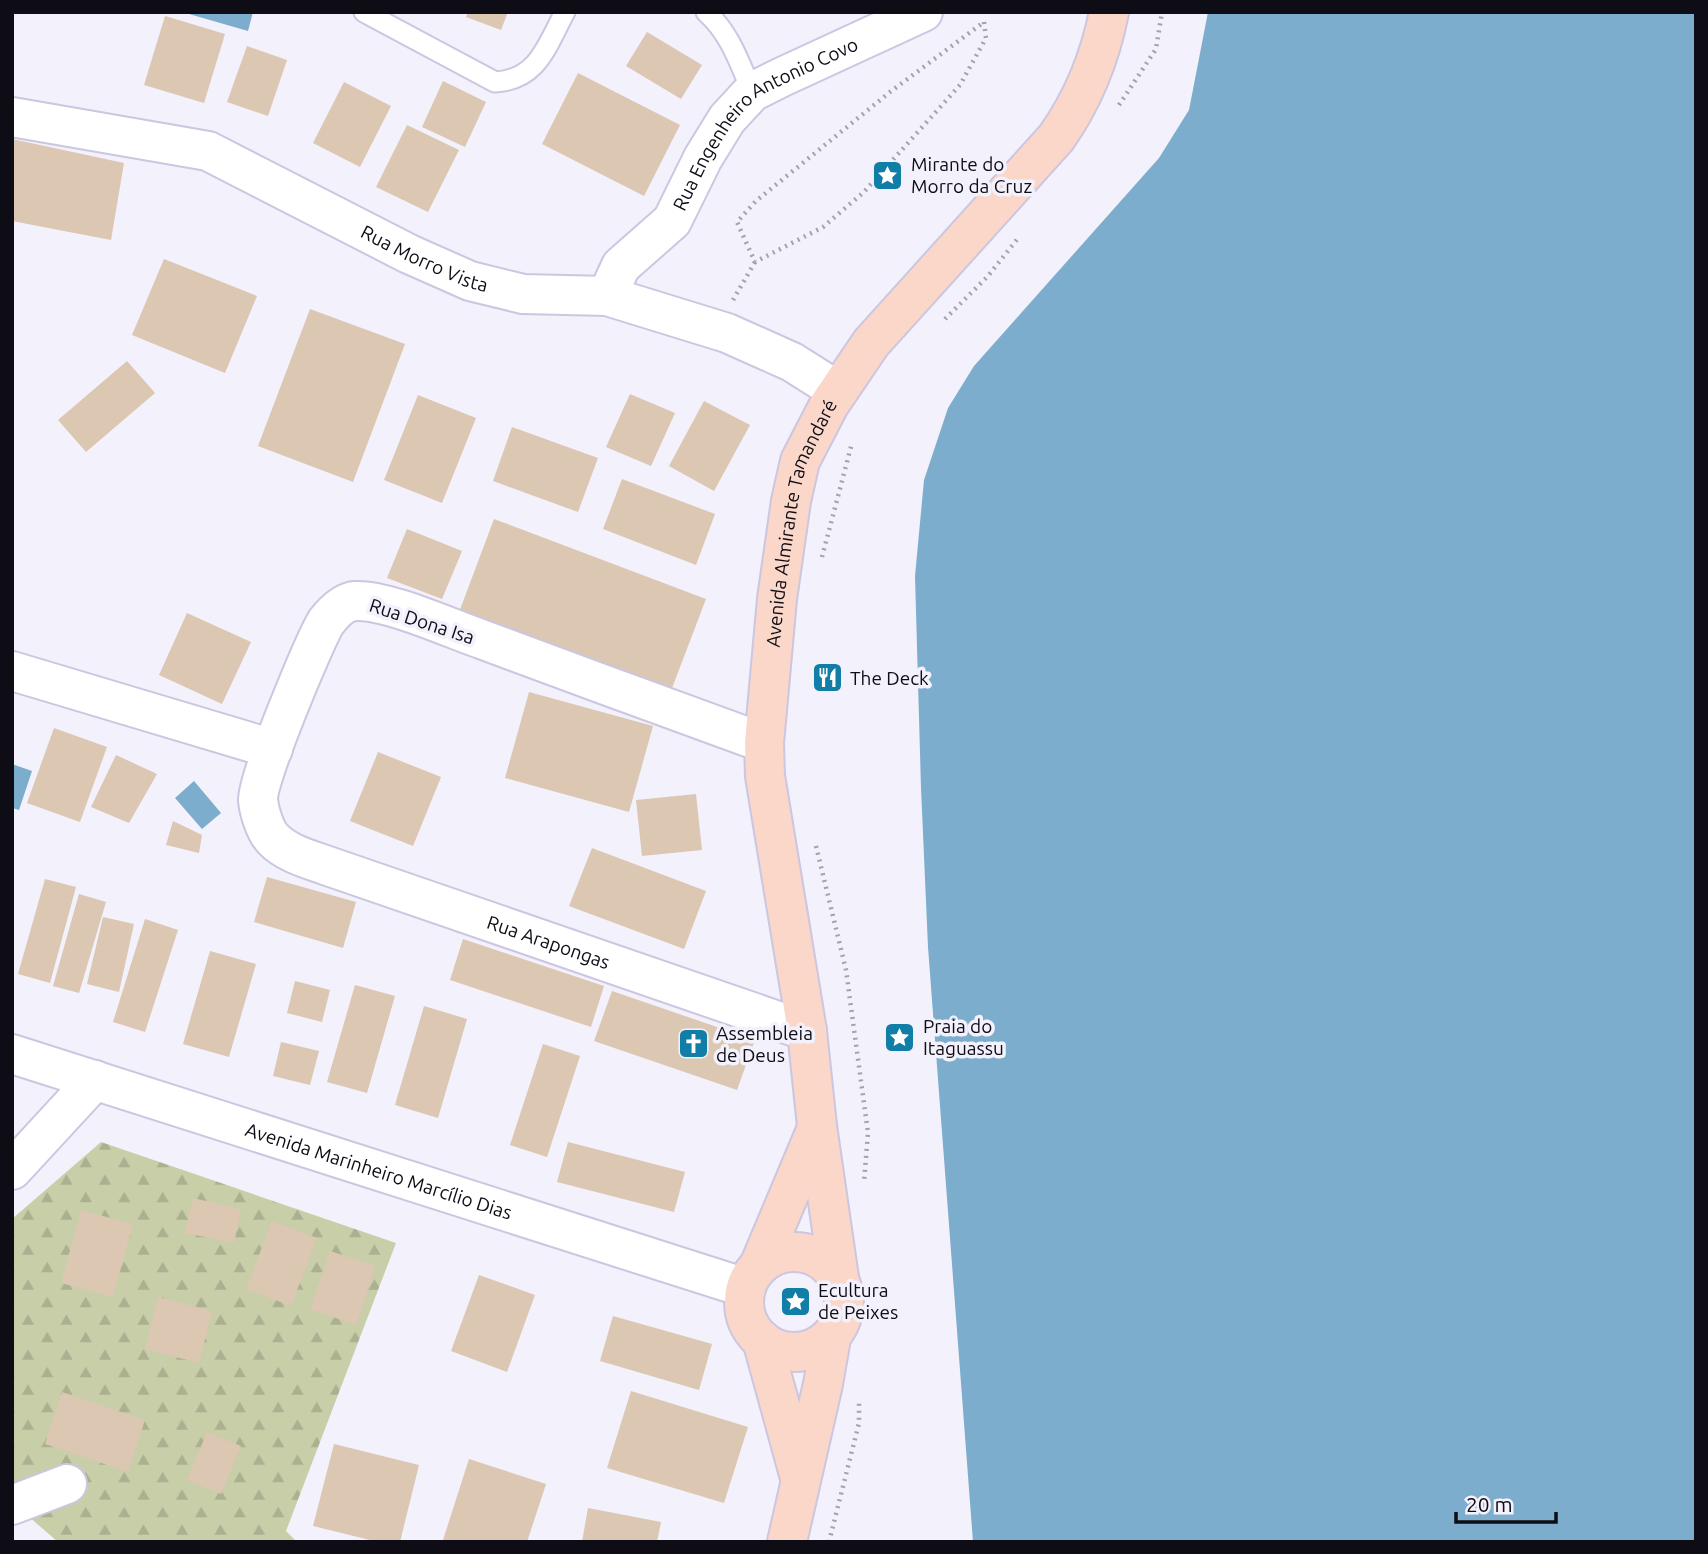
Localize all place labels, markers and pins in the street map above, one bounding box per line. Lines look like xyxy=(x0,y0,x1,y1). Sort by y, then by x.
place label: Mirante do Morro da Cruz xyxy=(911,153,1032,197)
place icon: Mirante do Morro da Cruz xyxy=(871,158,905,192)
restaurant icon: The Deck xyxy=(810,661,844,695)
place label: The Deck xyxy=(850,667,929,689)
place label: Praia do Itaguassu xyxy=(923,1015,1004,1059)
place icon: Praia do Itaguassu xyxy=(883,1020,917,1054)
place label: Assembleia de Deus xyxy=(716,1022,813,1066)
church icon: Assembleia de Deus xyxy=(676,1027,710,1061)
place label: Ecultura de Peixes xyxy=(818,1279,898,1323)
place icon: Ecultura de Peixes xyxy=(778,1284,812,1318)

